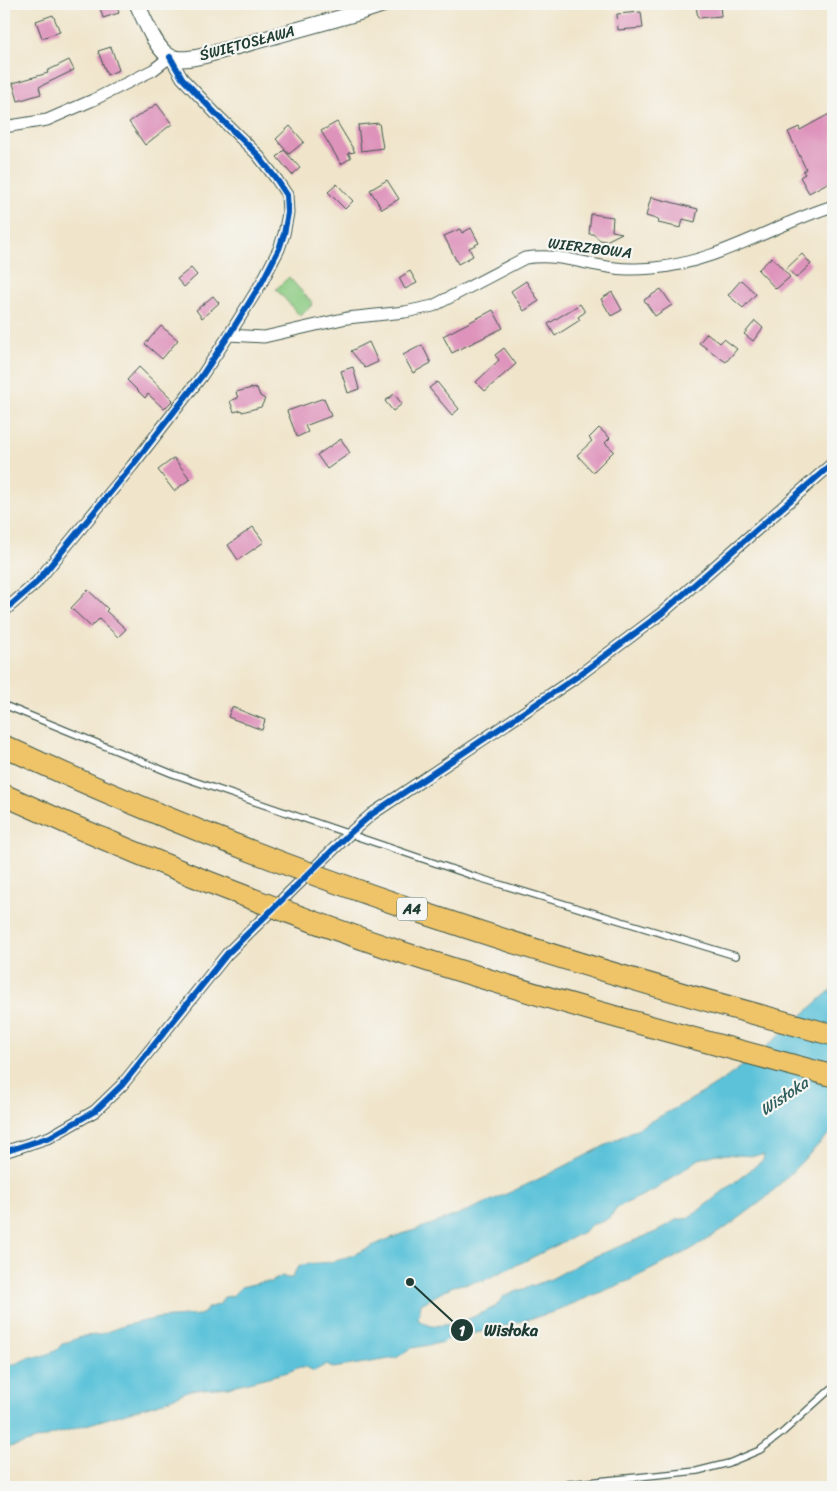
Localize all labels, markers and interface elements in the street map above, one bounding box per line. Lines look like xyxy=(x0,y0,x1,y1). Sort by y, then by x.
street label: ŚWIĘTOSŁAWA xyxy=(196,18,298,68)
street label: WIERZBOWA xyxy=(547,230,633,266)
road number: A4 xyxy=(397,898,427,921)
water label: Wisłoka xyxy=(754,1068,816,1123)
callout: Wisłoka xyxy=(449,1315,548,1346)
text: Wisłoka xyxy=(484,1316,539,1345)
text: 1 xyxy=(459,1318,466,1344)

